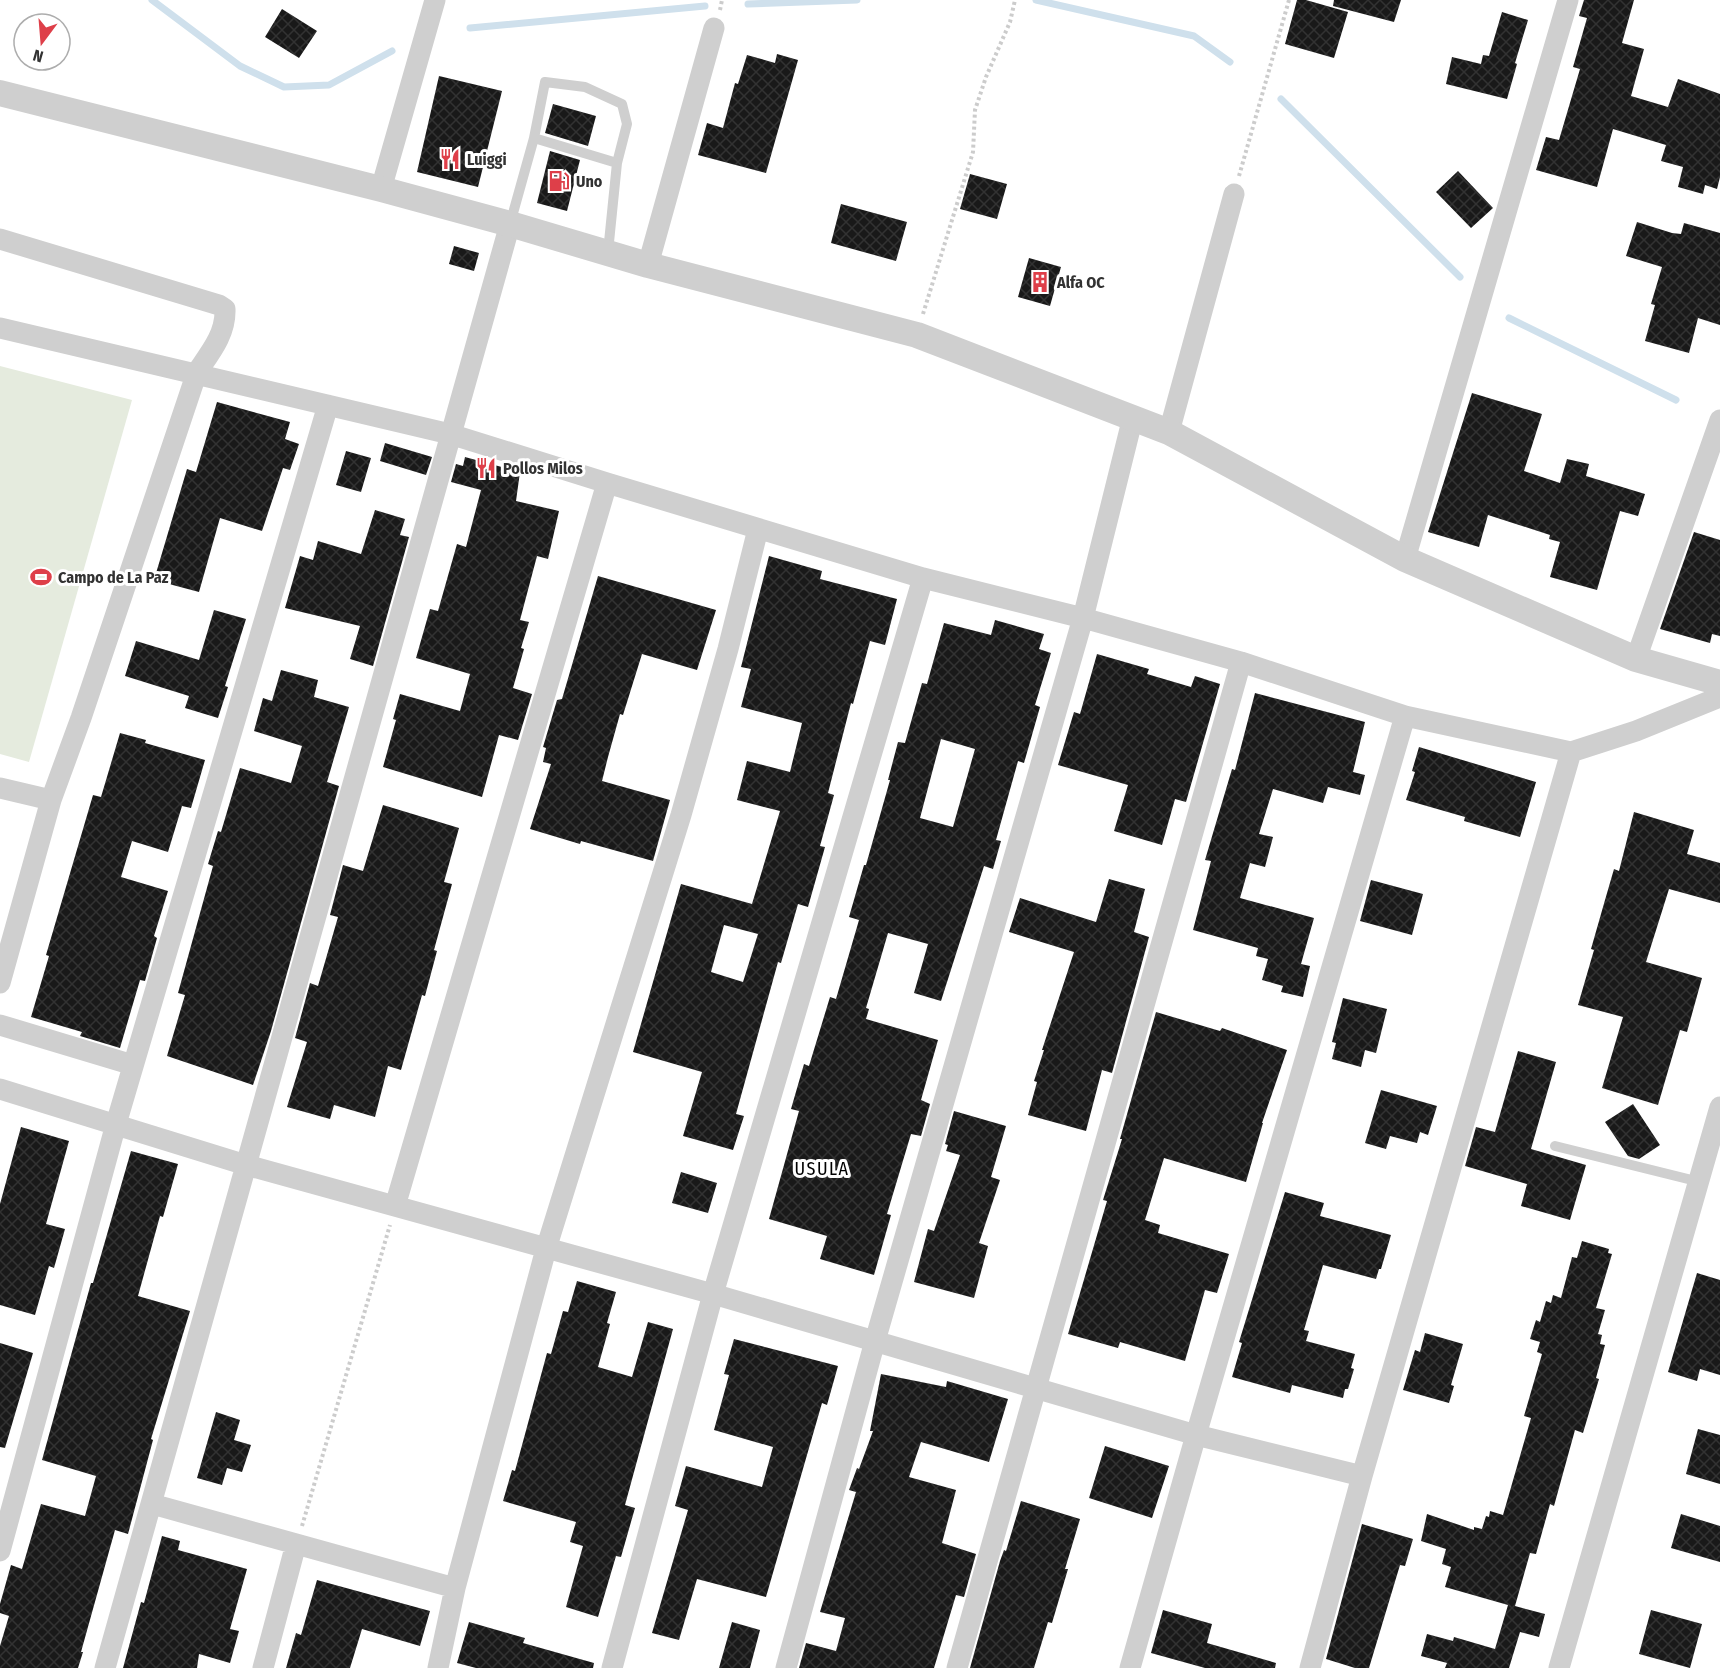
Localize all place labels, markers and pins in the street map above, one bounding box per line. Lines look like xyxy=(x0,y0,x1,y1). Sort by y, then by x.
restaurant icon: Luiggi xyxy=(438,147,462,171)
place label: Luiggi xyxy=(467,150,507,169)
fuel station icon: Uno xyxy=(547,169,571,193)
place label: Uno xyxy=(576,172,603,191)
building icon: Alfa OC xyxy=(1028,270,1052,294)
place label: Alfa OC xyxy=(1056,273,1105,292)
restaurant icon: Pollos Milos xyxy=(474,456,498,480)
place label: Pollos Milos xyxy=(503,459,583,478)
sports icon: Campo de La Paz xyxy=(29,565,53,589)
place label: Campo de La Paz xyxy=(58,568,169,587)

